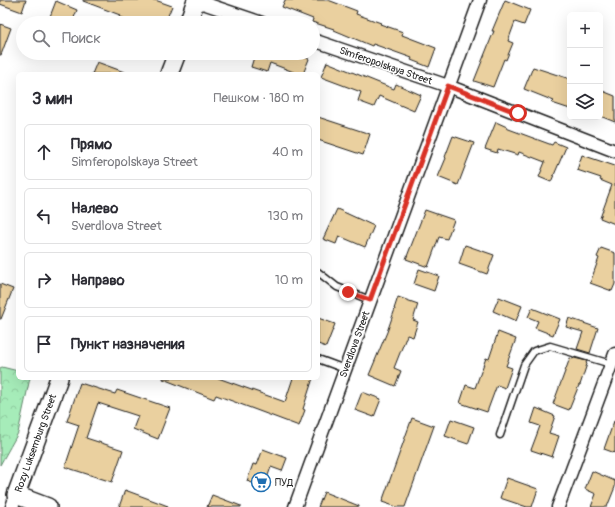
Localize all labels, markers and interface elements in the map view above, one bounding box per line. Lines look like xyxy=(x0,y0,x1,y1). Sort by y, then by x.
map controls xyxy=(567,12,603,120)
button: + xyxy=(567,12,603,48)
search box xyxy=(16,16,320,60)
icon: search xyxy=(30,27,52,49)
text: Поиск xyxy=(62,29,101,48)
street label: Simferopolskaya Street xyxy=(338,44,435,88)
button: − xyxy=(567,48,603,84)
button: layers xyxy=(567,84,603,120)
text: 3 мин xyxy=(32,88,72,109)
text: Пешком · 180 m xyxy=(214,90,304,106)
route start xyxy=(509,104,527,122)
text: Прямо xyxy=(71,135,112,154)
icon: ahead xyxy=(33,141,55,163)
text: 40 m xyxy=(272,144,303,160)
text: Simferopolskaya Street xyxy=(71,154,198,170)
text: Налево xyxy=(71,199,118,218)
icon: left xyxy=(33,205,55,227)
text: 130 m xyxy=(267,208,303,224)
text: Sverdlova Street xyxy=(71,218,162,234)
icon: right xyxy=(33,269,55,291)
text: Направо xyxy=(71,271,125,290)
text: 10 m xyxy=(275,272,303,288)
route end xyxy=(339,283,357,301)
street label: Sverdlova Street xyxy=(337,309,373,379)
icon: arrive xyxy=(33,333,55,355)
text: Пункт назначения xyxy=(71,335,185,354)
street label: Rozy Luksemburg Street xyxy=(13,392,60,494)
supermarket icon: ПУД xyxy=(250,471,272,493)
place label: ПУД xyxy=(275,477,294,489)

